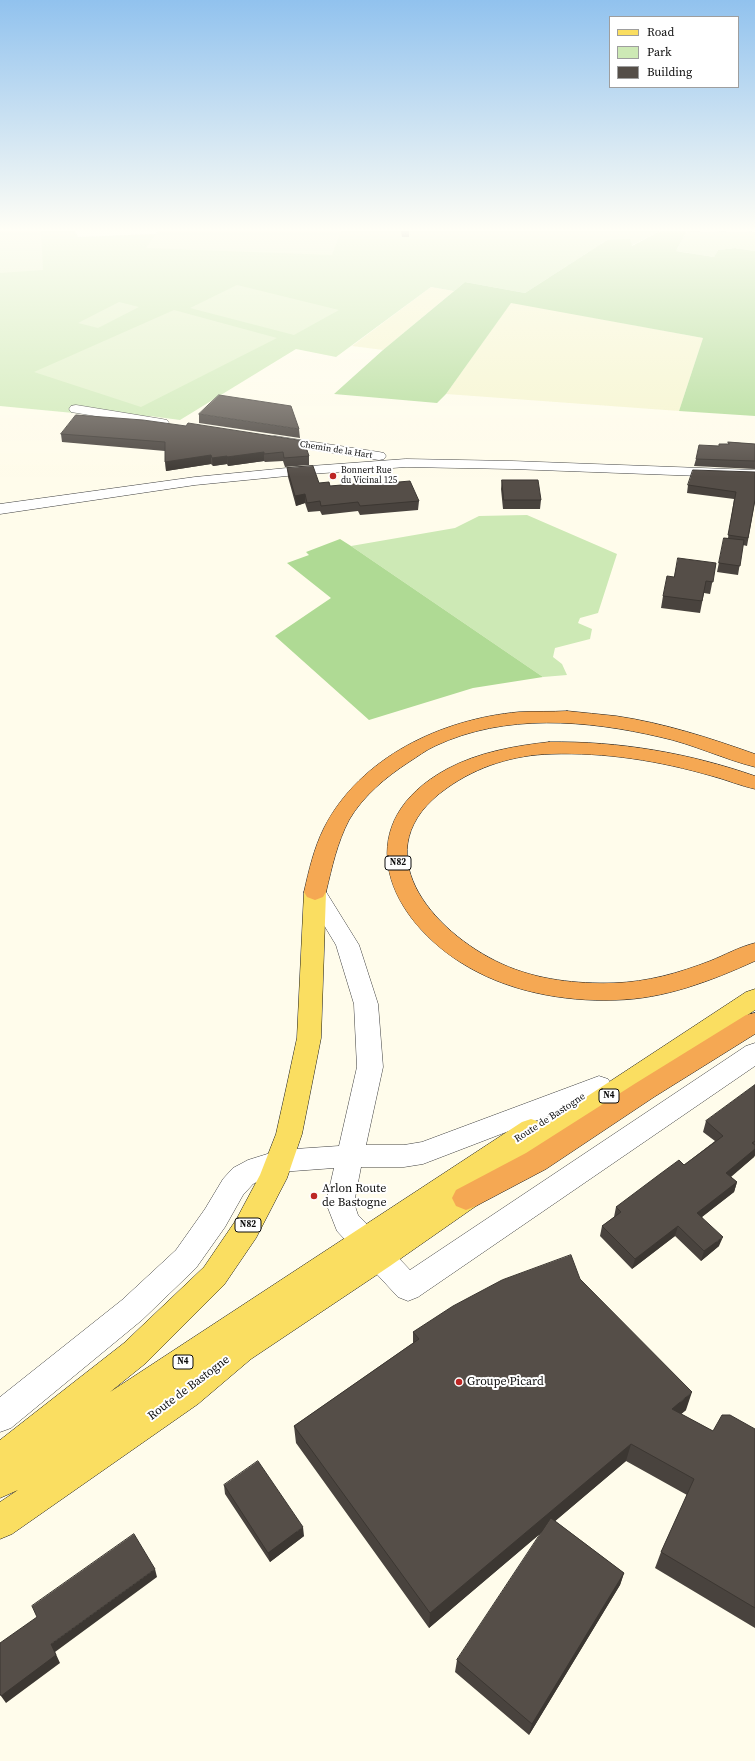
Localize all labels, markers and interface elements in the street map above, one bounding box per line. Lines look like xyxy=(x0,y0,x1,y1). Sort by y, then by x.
legend xyxy=(609,16,739,88)
text: Road xyxy=(647,24,674,40)
text: Park xyxy=(647,44,672,60)
text: Building xyxy=(647,64,692,80)
street label: Chemin de la Hart xyxy=(299,439,373,461)
place label: Bonnert Rue du Vicinal 125 xyxy=(341,466,397,487)
marker: Bonnert Rue du Vicinal 125 xyxy=(328,471,338,481)
road number: N82 xyxy=(385,856,411,870)
road number: N4 xyxy=(599,1089,619,1103)
street label: Route de Bastogne xyxy=(512,1091,588,1145)
place label: Arlon Route de Bastogne xyxy=(322,1182,387,1210)
marker: Arlon Route de Bastogne xyxy=(309,1191,319,1201)
road number: N82 xyxy=(235,1218,261,1232)
street label: Route de Bastogne xyxy=(145,1353,233,1423)
road number: N4 xyxy=(173,1355,193,1369)
place label: Groupe Picard xyxy=(467,1375,544,1389)
marker: Groupe Picard xyxy=(454,1377,464,1387)

